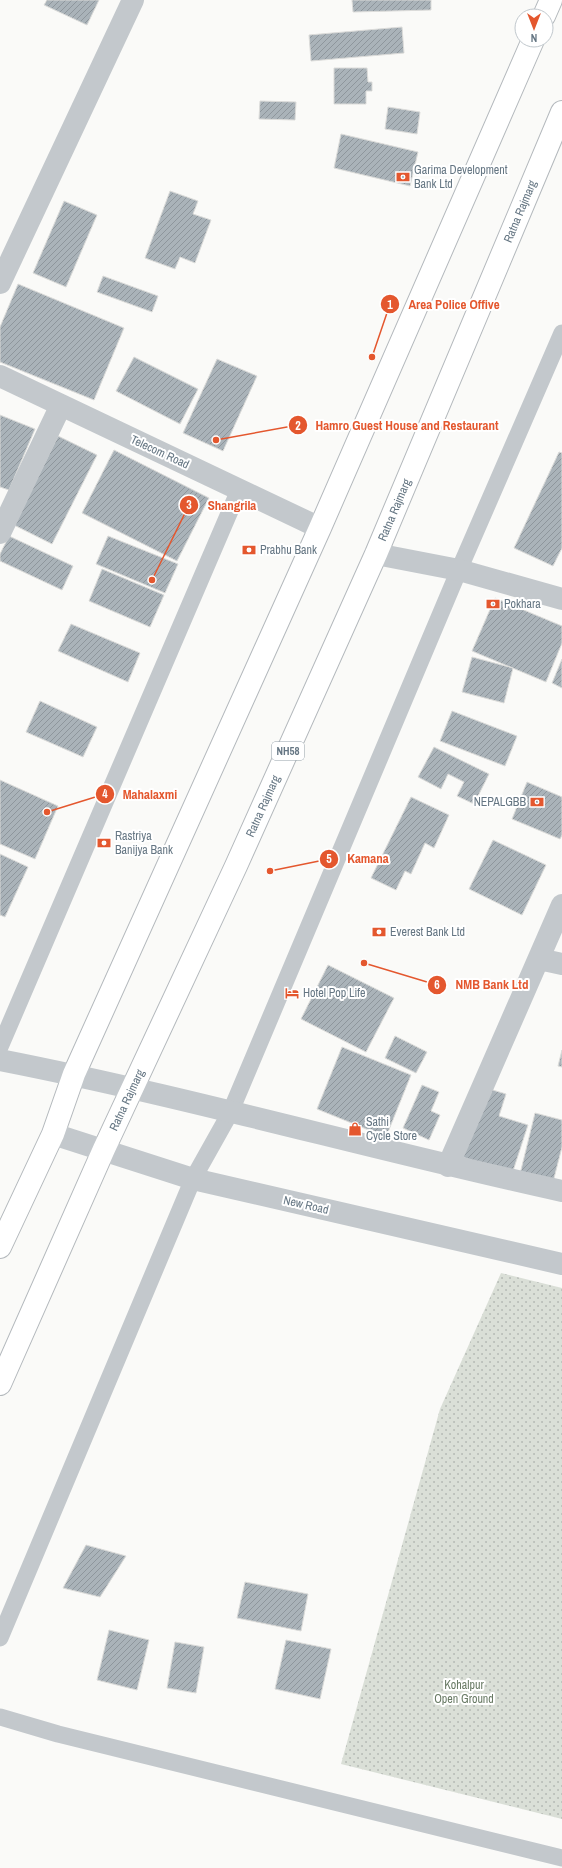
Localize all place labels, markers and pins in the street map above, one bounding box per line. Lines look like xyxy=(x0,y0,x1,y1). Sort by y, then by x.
place label: Garima Development Bank Ltd xyxy=(414,162,508,192)
bank icon: Garima Development Bank Ltd xyxy=(395,169,411,185)
callout: Area Police Offive xyxy=(380,292,508,317)
callout: Hamro Guest House and Restaurant xyxy=(288,413,507,438)
callout: Shangrila xyxy=(179,493,264,518)
bank icon: Prabhu Bank xyxy=(241,542,257,558)
place label: Prabhu Bank xyxy=(260,542,317,558)
bank icon: Pokhara xyxy=(485,596,501,612)
place label: Pokhara xyxy=(504,596,541,612)
callout: Mahalaxmi xyxy=(95,781,186,806)
place label: NEPALGBB xyxy=(474,794,526,810)
bank icon: NEPALGBB xyxy=(529,794,545,810)
place label: Rastriya Banijya Bank xyxy=(115,828,173,858)
bank icon: Rastriya Banijya Bank xyxy=(96,835,112,851)
callout: Kamana xyxy=(319,846,397,871)
bank icon: Everest Bank Ltd xyxy=(371,924,387,940)
place label: Everest Bank Ltd xyxy=(390,924,465,940)
callout: NMB Bank Ltd xyxy=(427,972,536,997)
hotel icon: Hotel Pop Life xyxy=(284,985,300,1001)
place label: Hotel Pop Life xyxy=(303,985,365,1001)
place label: Sathi Cycle Store xyxy=(366,1114,417,1144)
shop icon: Sathi Cycle Store xyxy=(347,1121,363,1137)

